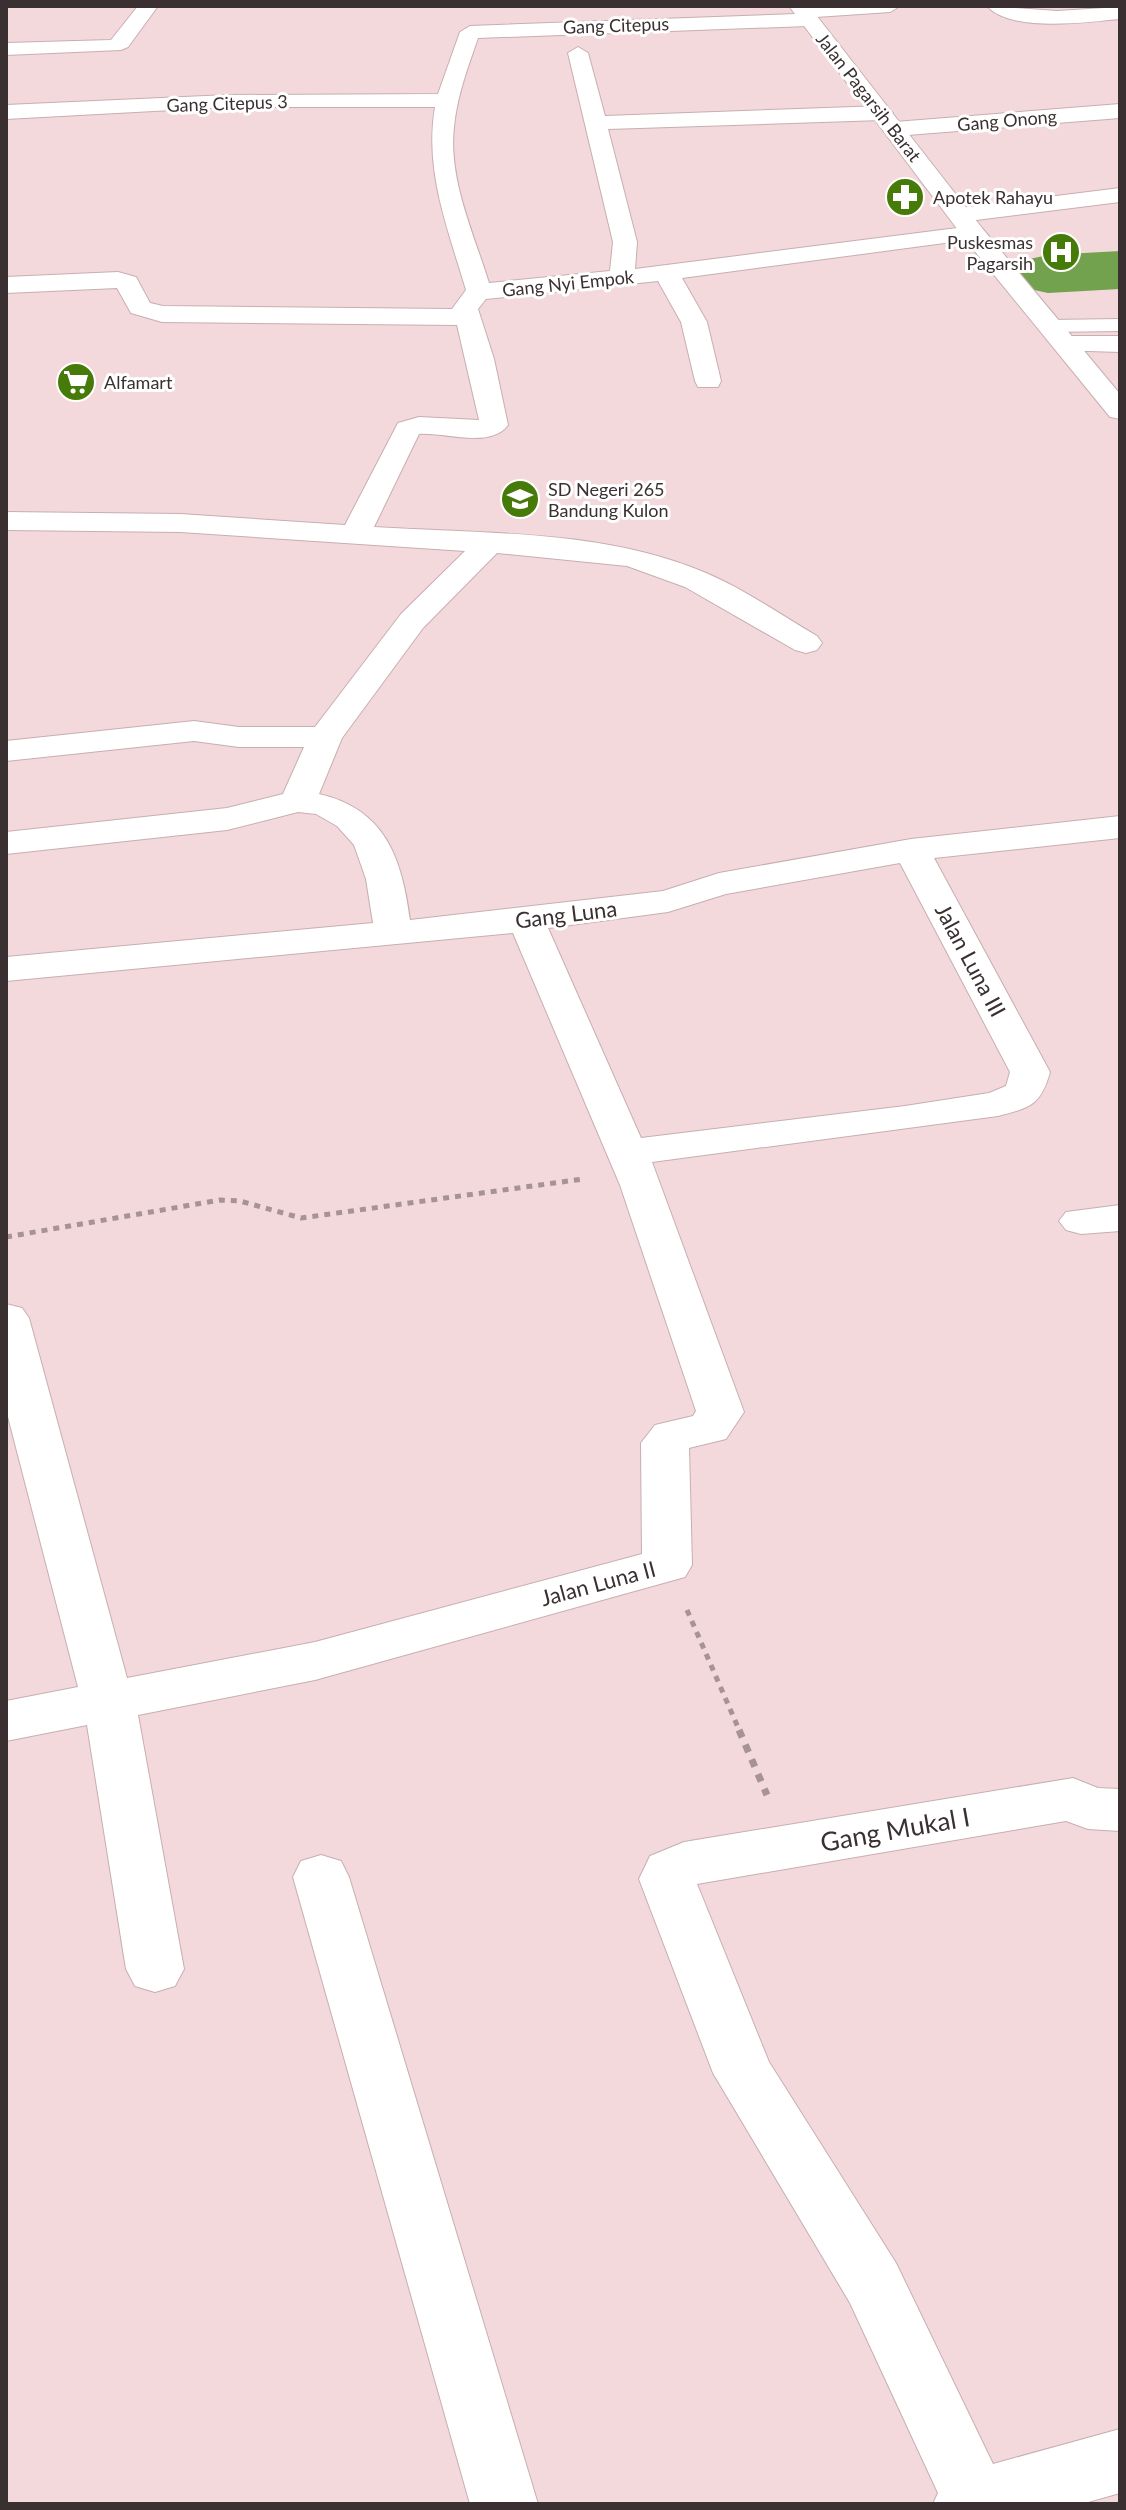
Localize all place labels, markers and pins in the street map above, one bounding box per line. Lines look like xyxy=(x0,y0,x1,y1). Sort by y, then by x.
pharmacy icon: Apotek Rahayu xyxy=(884,176,926,218)
place label: Apotek Rahayu xyxy=(933,186,1053,208)
place label: Puskesmas Pagarsih xyxy=(947,231,1033,274)
hospital icon: Puskesmas Pagarsih xyxy=(1040,231,1082,273)
supermarket icon: Alfamart xyxy=(55,361,97,403)
place label: Alfamart xyxy=(104,371,173,393)
school or university icon: SD Negeri 265 Bandung Kulon xyxy=(499,478,541,520)
place label: SD Negeri 265 Bandung Kulon xyxy=(548,478,669,521)

